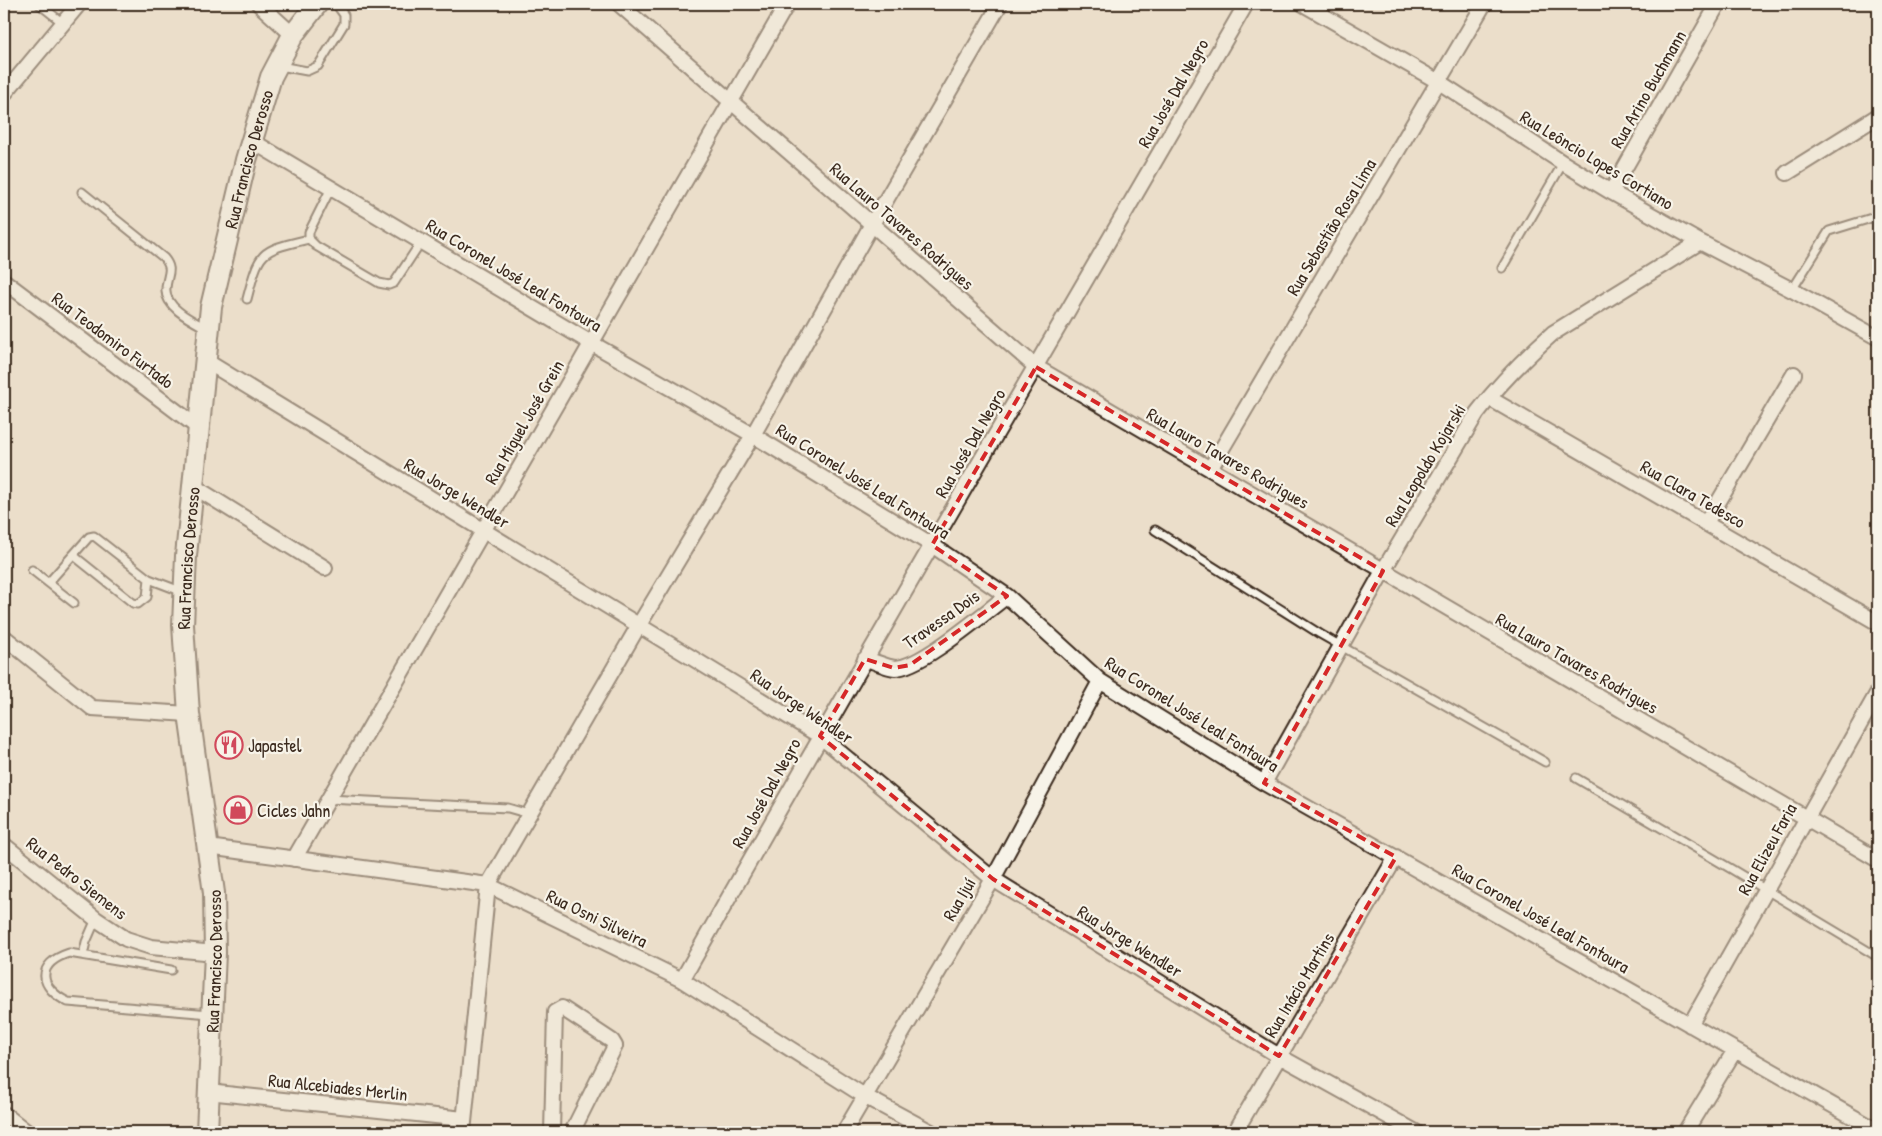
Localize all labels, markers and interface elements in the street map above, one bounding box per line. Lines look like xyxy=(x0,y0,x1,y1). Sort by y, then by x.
street label: Rua Arino Buchmann xyxy=(1604,25,1692,153)
street label: Rua José Dal Negro xyxy=(1132,34,1214,152)
street label: Rua Francisco Derosso xyxy=(218,87,279,231)
street label: Rua Leôncio Lopes Cortiano xyxy=(1516,104,1678,216)
street label: Rua Sebastião Rosa Lima xyxy=(1280,154,1382,300)
street label: Rua Lauro Tavares Rodrigues xyxy=(825,156,979,296)
street label: Rua Coronel José Leal Fontoura xyxy=(421,213,607,337)
street label: Rua Teodomiro Furtado xyxy=(47,286,179,394)
street label: Rua Miguel José Grein xyxy=(478,355,570,489)
street label: Rua José Dal Negro xyxy=(929,384,1011,502)
street label: Rua Leopoldo Kojarski xyxy=(1378,399,1472,531)
street label: Rua Lauro Tavares Rodrigues xyxy=(1142,401,1314,515)
street label: Rua Coronel José Leal Fontoura xyxy=(771,417,955,545)
street label: Rua Jorge Wendler xyxy=(400,452,515,534)
street label: Rua Clara Tedesco xyxy=(1636,454,1750,534)
street label: Rua Francisco Derosso xyxy=(170,486,205,630)
street label: Travessa Dois xyxy=(898,583,985,655)
street label: Rua Lauro Tavares Rodrigues xyxy=(1491,606,1663,720)
street label: Rua Coronel José Leal Fontoura xyxy=(1100,650,1284,778)
street label: Rua Jorge Wendler xyxy=(746,662,858,750)
restaurant icon: Japastel xyxy=(214,730,244,760)
place label: Japastel xyxy=(248,733,302,758)
street label: Rua José Dal Negro xyxy=(725,734,807,852)
shop icon: Cicles Jahn xyxy=(223,795,253,825)
place label: Cicles Jahn xyxy=(257,798,330,823)
street label: Rua Elizeu Faria xyxy=(1731,799,1803,899)
street label: Rua Pedro Siemens xyxy=(21,831,133,925)
street label: Rua Coronel José Leal Fontoura xyxy=(1448,857,1634,979)
street label: Rua Ijuí xyxy=(937,873,981,925)
street label: Rua Osni Silveira xyxy=(542,883,652,953)
street label: Rua Francisco Derosso xyxy=(199,890,228,1033)
street label: Rua Jorge Wendler xyxy=(1073,899,1187,983)
street label: Rua Inácio Martins xyxy=(1258,928,1340,1042)
street label: Rua Alcebiades Merlin xyxy=(267,1067,409,1107)

